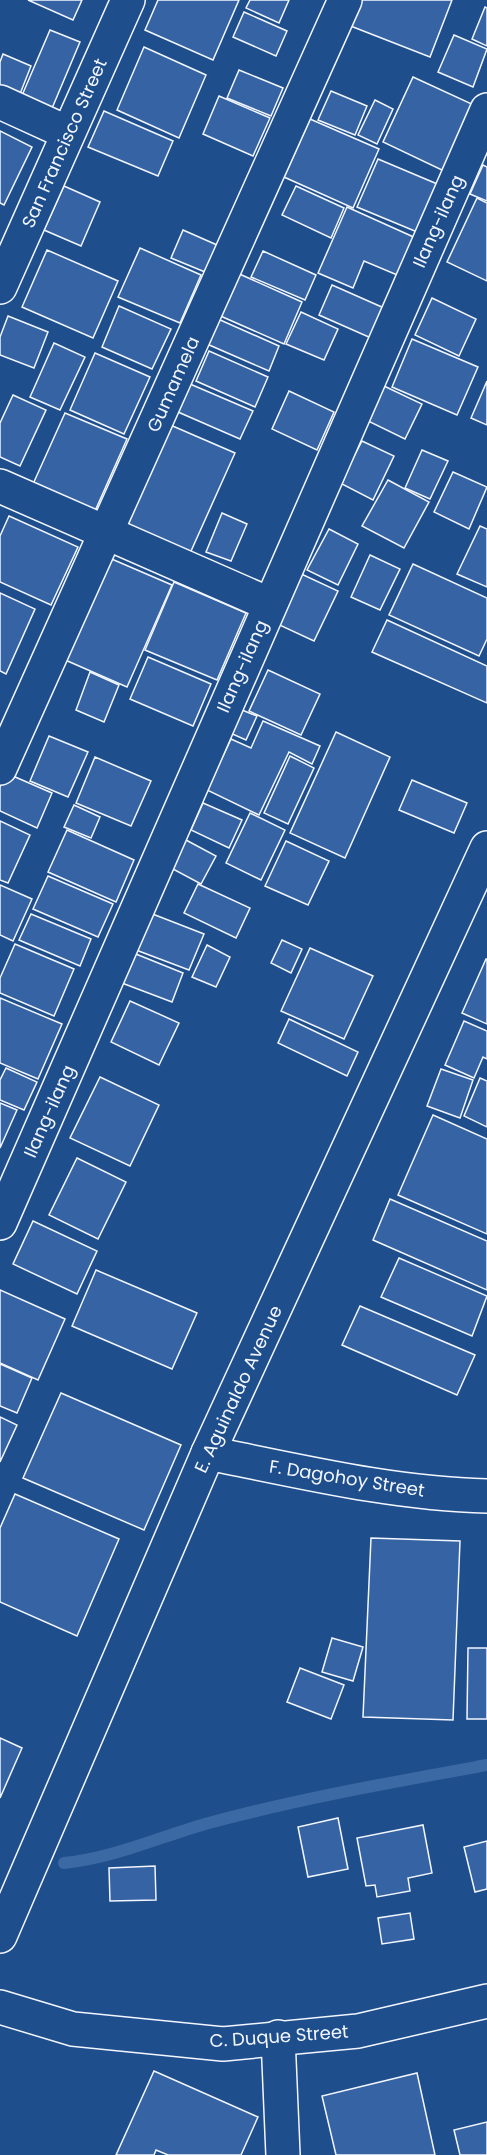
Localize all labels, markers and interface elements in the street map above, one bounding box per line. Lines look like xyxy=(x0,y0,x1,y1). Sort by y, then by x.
street label: San Francisco Street xyxy=(15,54,113,232)
street label: Ilang-ilang xyxy=(406,171,470,271)
street label: Gumamela xyxy=(141,332,205,436)
street label: Ilang-ilang xyxy=(210,616,274,716)
street label: Ilang-ilang xyxy=(17,1061,81,1161)
street label: E. Aguinaldo Avenue xyxy=(188,1301,288,1477)
street label: F. Dagohoy Street xyxy=(268,1453,426,1503)
street label: C. Duque Street xyxy=(209,2019,349,2053)

